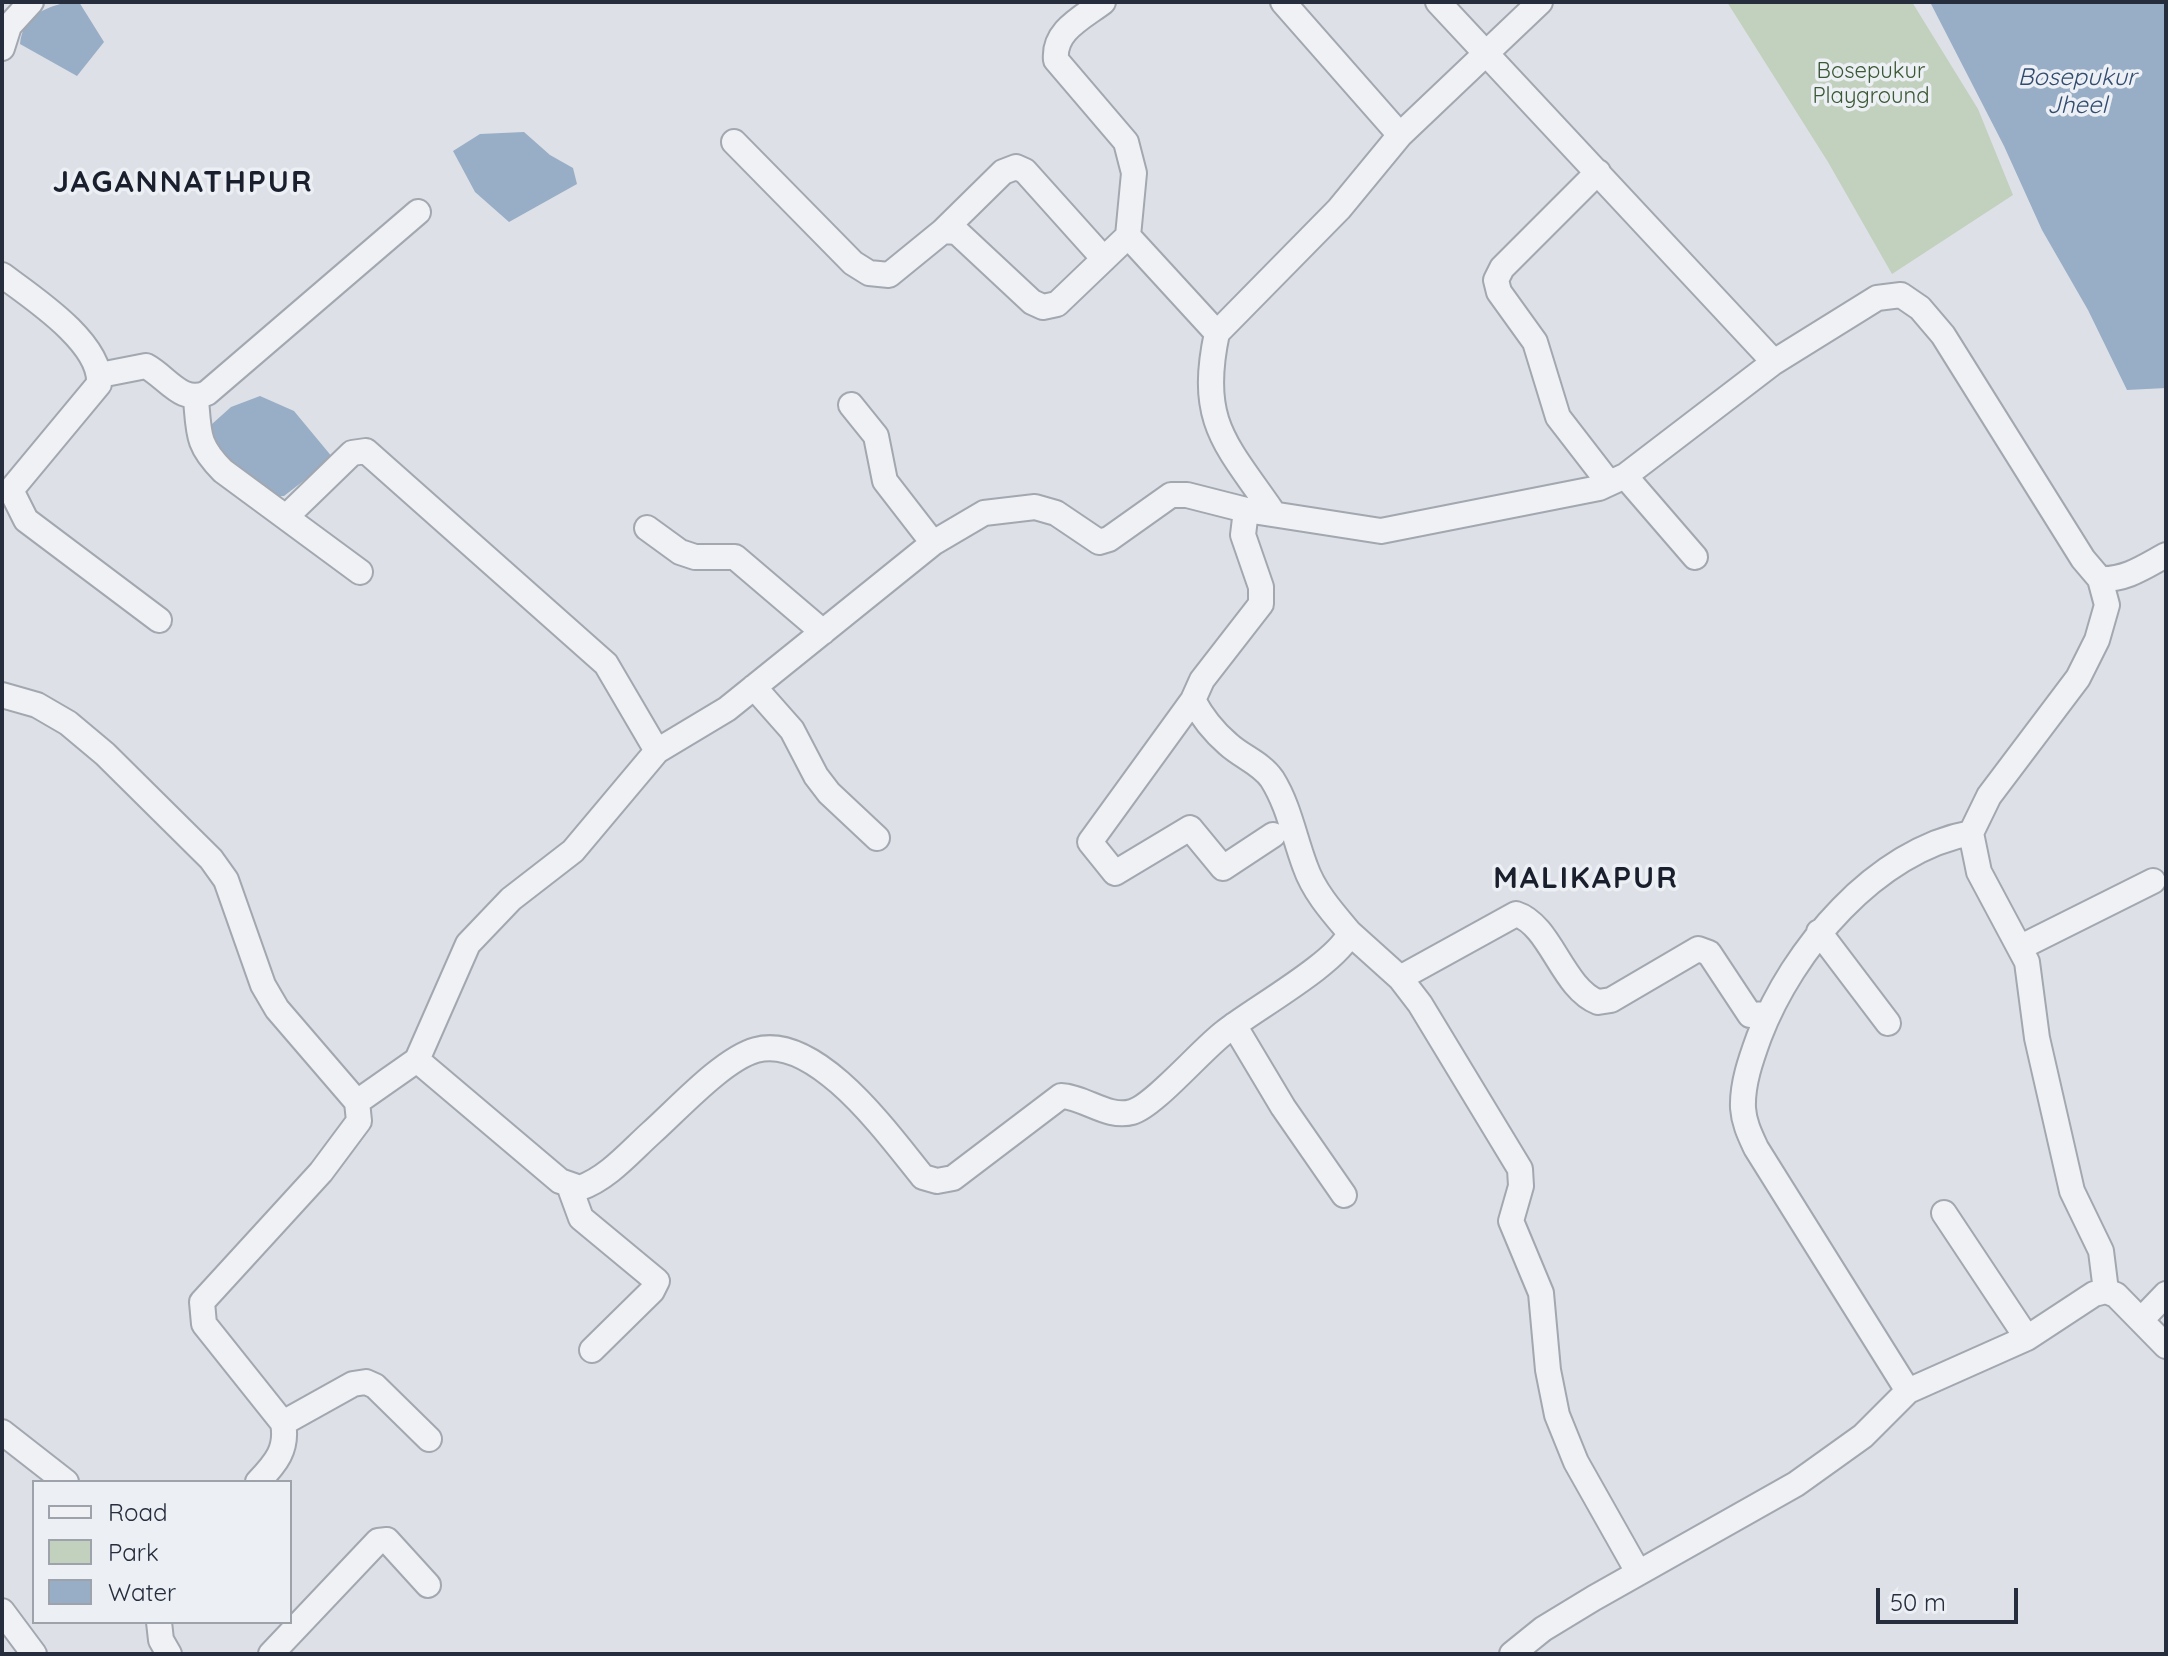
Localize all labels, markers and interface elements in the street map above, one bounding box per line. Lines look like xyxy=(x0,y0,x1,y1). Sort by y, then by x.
park label: Bosepukur Playground xyxy=(1812,58,1930,110)
water label: Bosepukur Jheel xyxy=(2018,64,2136,120)
district label: JAGANNATHPUR xyxy=(52,165,314,201)
district label: MALIKAPUR xyxy=(1493,861,1679,897)
legend xyxy=(32,1480,292,1624)
text: Road xyxy=(108,1497,168,1527)
text: Park xyxy=(108,1537,159,1567)
scale bar xyxy=(1880,1572,2022,1622)
text: Water xyxy=(108,1577,176,1607)
text: 50 m xyxy=(1890,1587,1946,1617)

